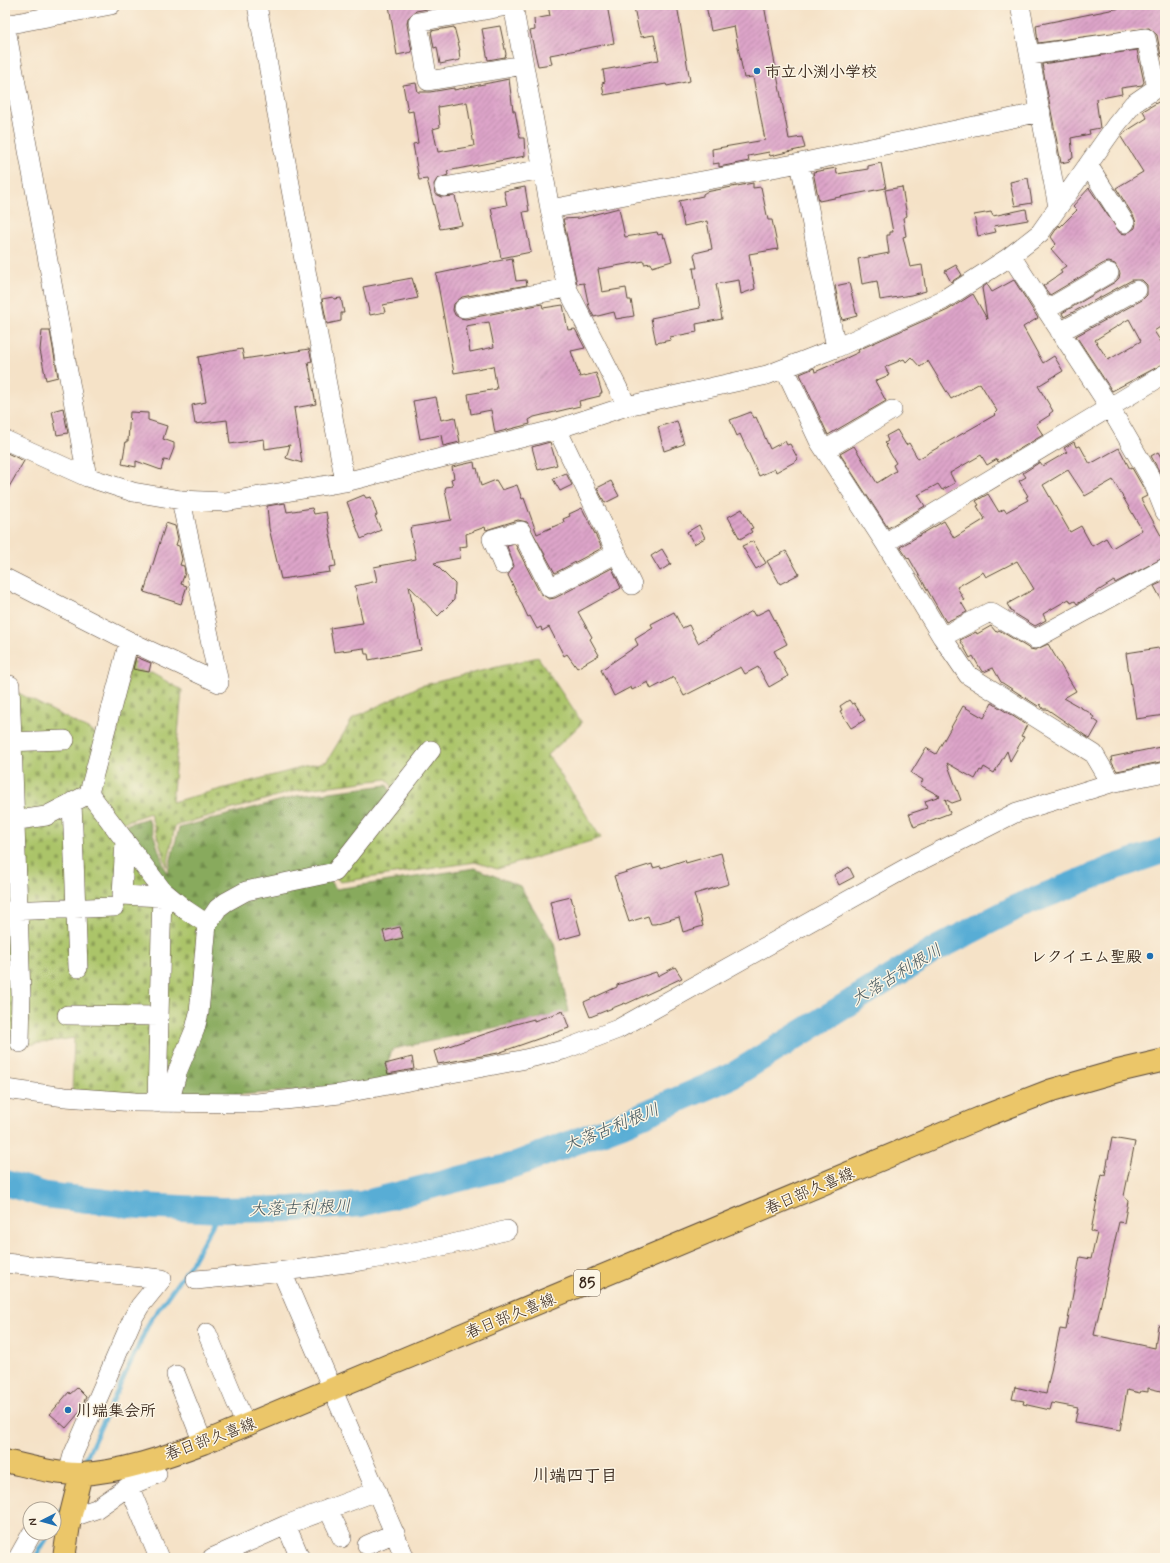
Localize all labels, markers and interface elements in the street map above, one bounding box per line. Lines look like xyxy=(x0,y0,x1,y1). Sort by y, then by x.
place label: 市立小渕小学校 xyxy=(765,62,877,83)
marker: 市立小渕小学校 xyxy=(752,66,762,76)
water label: 大落古利根川 xyxy=(847,939,946,1011)
place label: レクイエム聖殿 xyxy=(1031,947,1142,968)
marker: レクイエム聖殿 xyxy=(1145,951,1155,961)
water label: 大落古利根川 xyxy=(560,1099,663,1157)
street label: 春日部久喜線 xyxy=(761,1163,858,1220)
water label: 大落古利根川 xyxy=(249,1195,351,1221)
road number: 85 xyxy=(574,1270,600,1296)
street label: 春日部久喜線 xyxy=(462,1289,559,1344)
place label: 川端集会所 xyxy=(76,1401,156,1422)
marker: 川端集会所 xyxy=(63,1405,73,1415)
street label: 春日部久喜線 xyxy=(162,1413,259,1466)
district label: 川端四丁目 xyxy=(533,1465,618,1487)
north arrow xyxy=(22,1501,62,1541)
text: N xyxy=(26,1518,40,1526)

